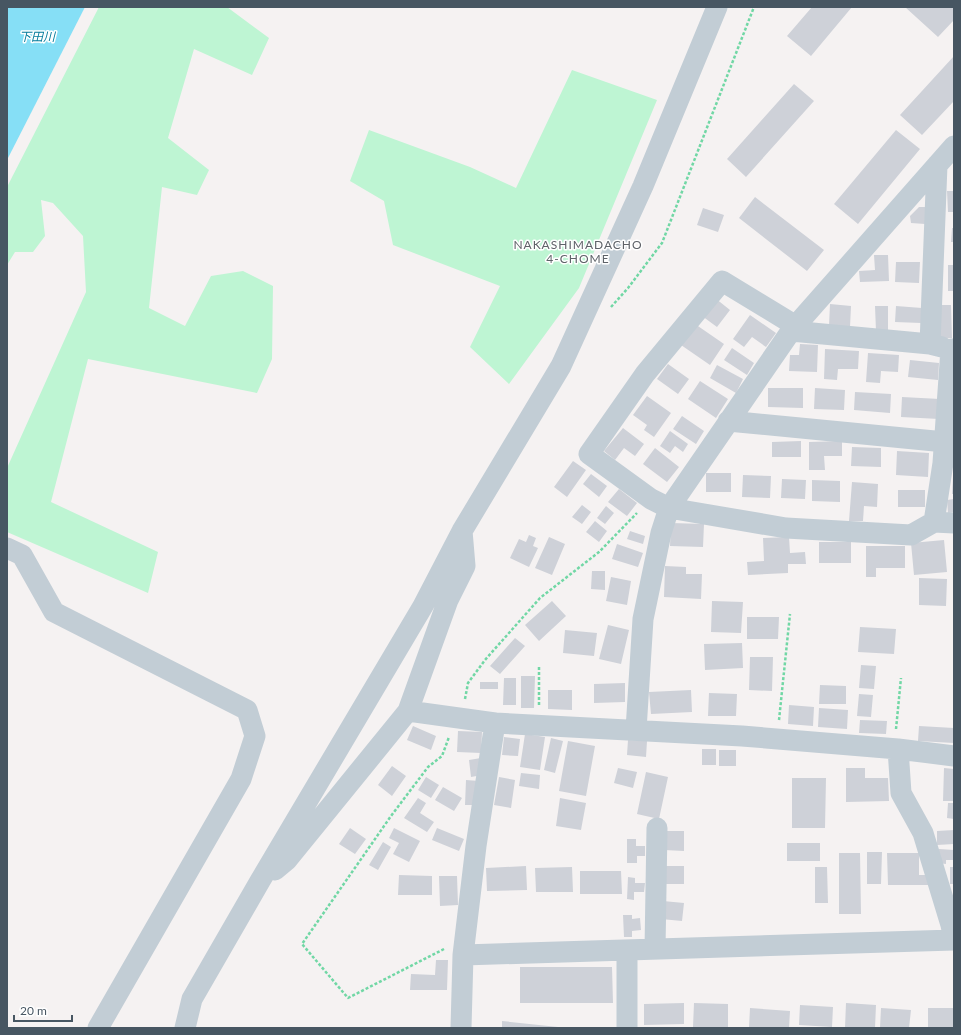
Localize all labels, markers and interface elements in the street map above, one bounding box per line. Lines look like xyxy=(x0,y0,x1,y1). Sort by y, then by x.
water label: 下田川 xyxy=(19,29,57,44)
district label: NAKASHIMADACHO 4-CHOME xyxy=(513,237,643,266)
scale bar xyxy=(14,997,72,1023)
text: 20 m xyxy=(20,1003,47,1018)

